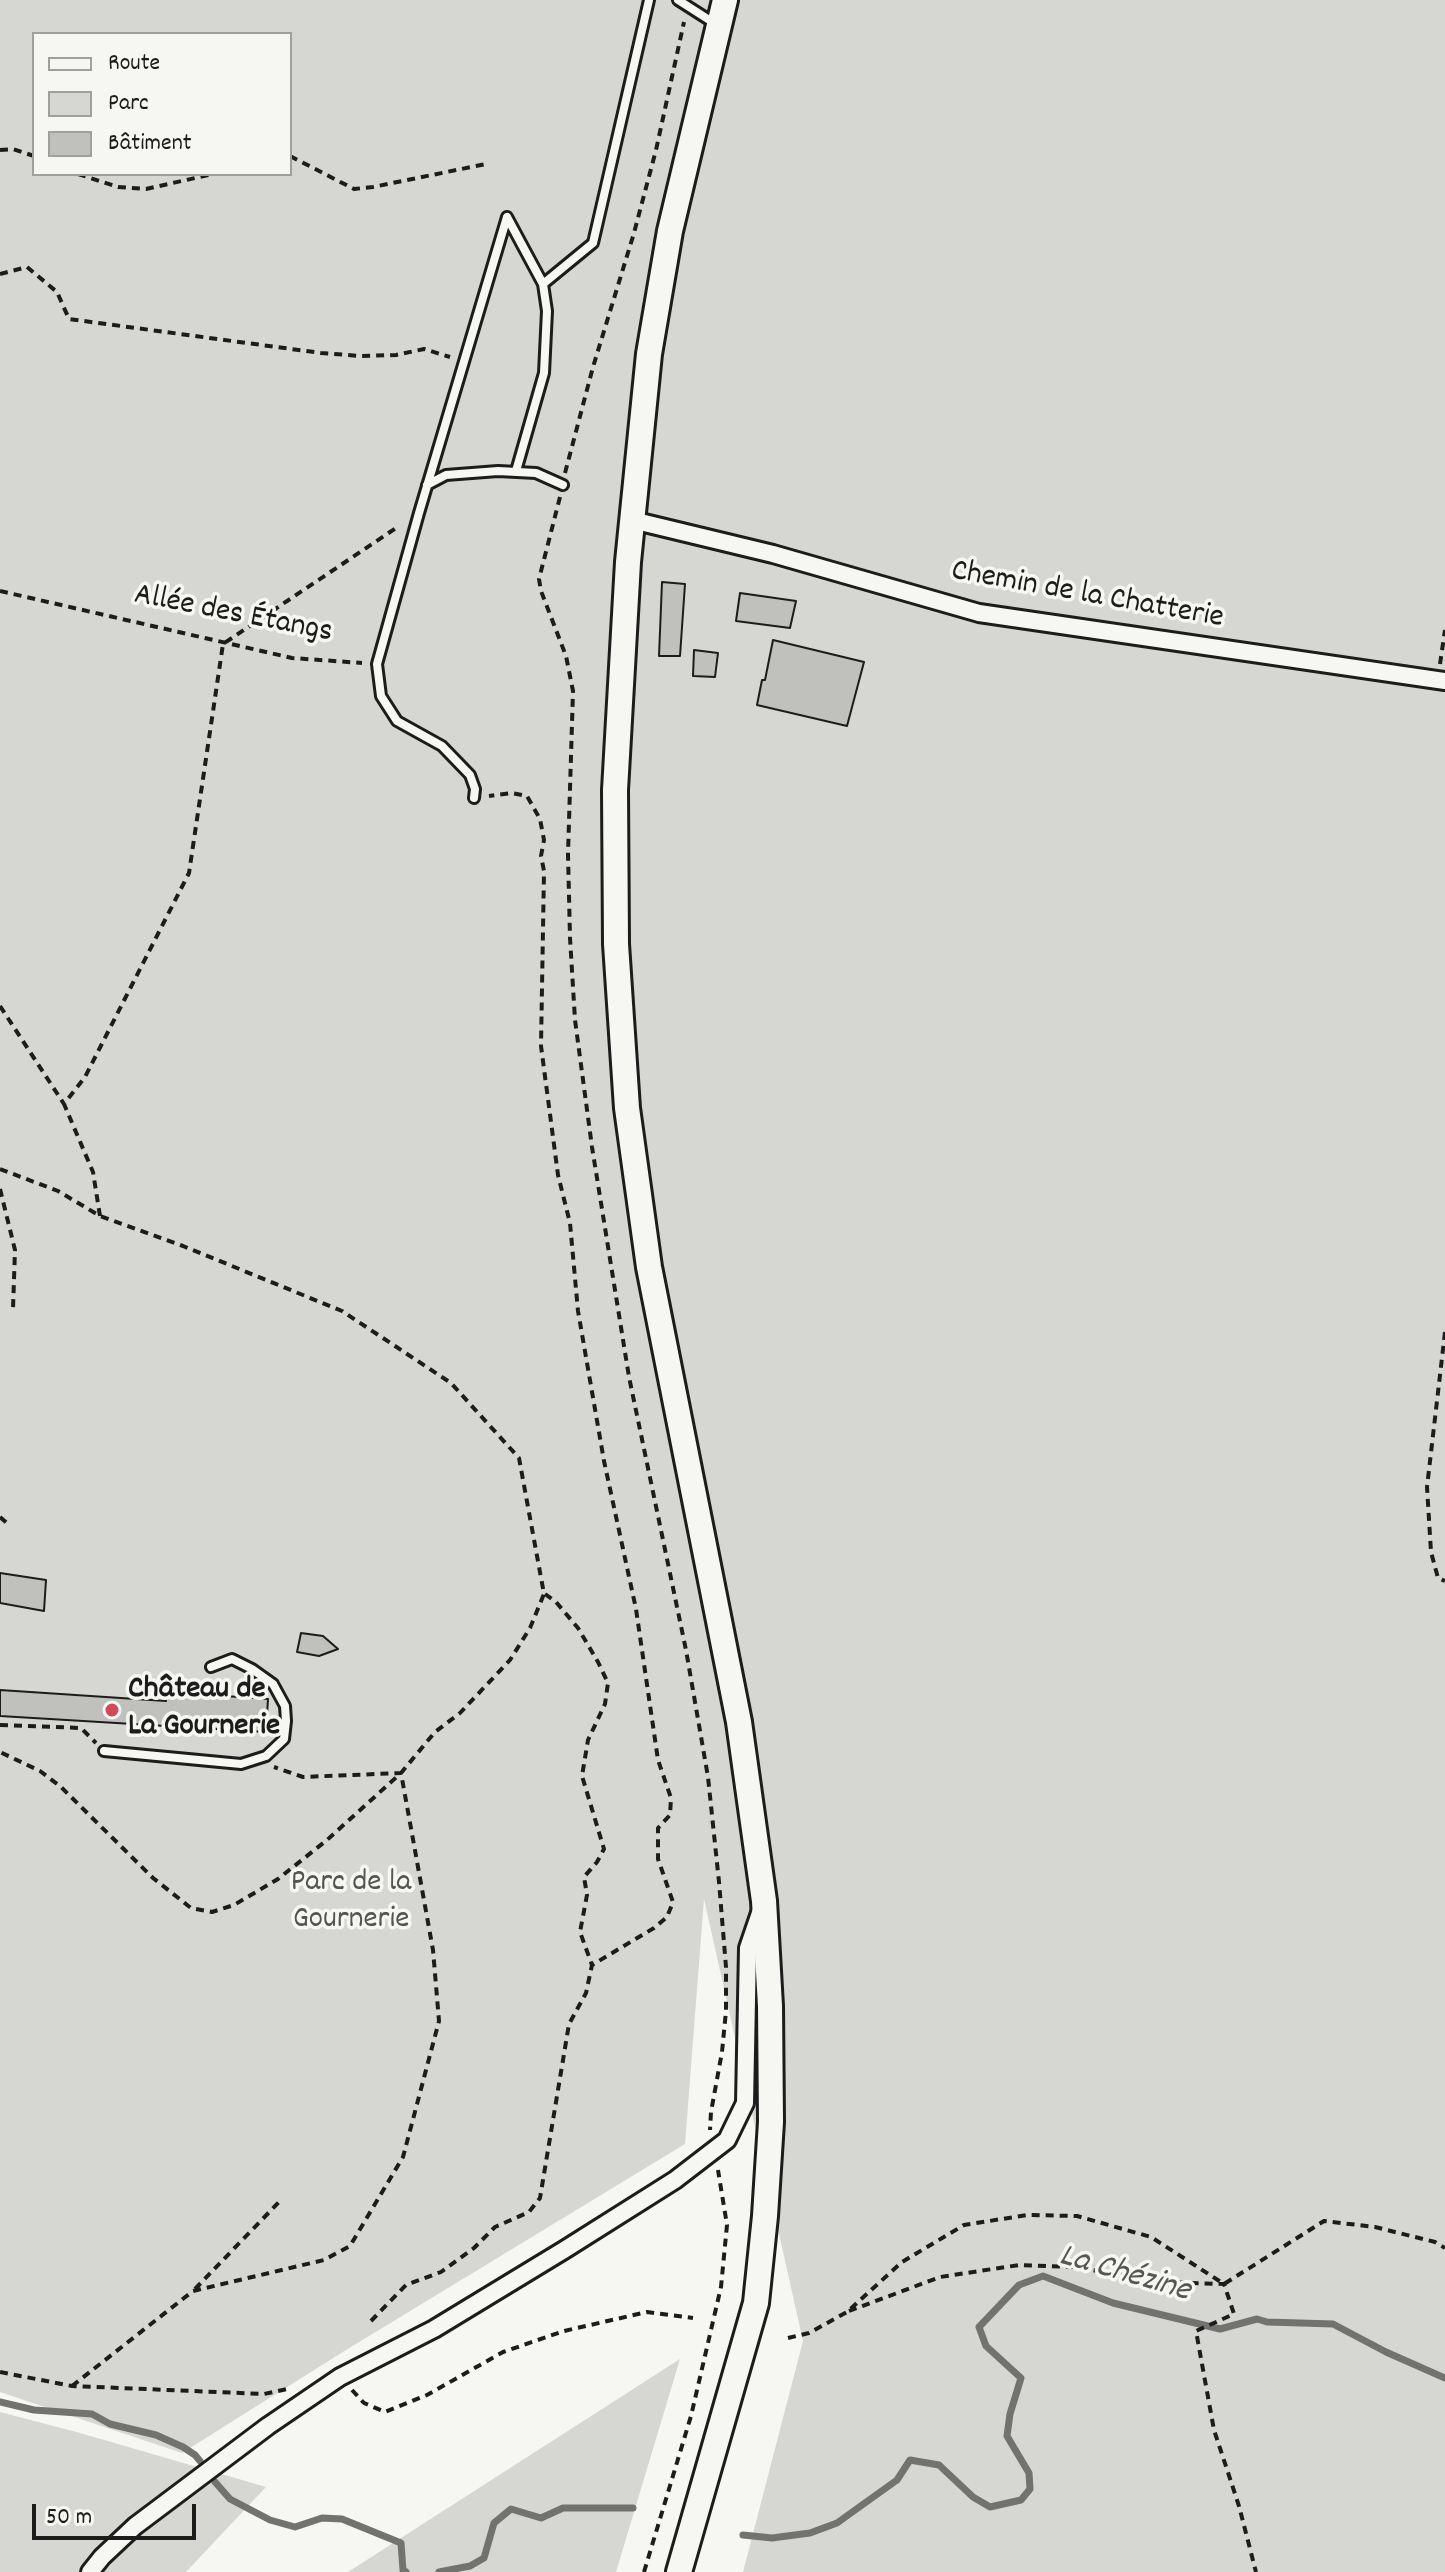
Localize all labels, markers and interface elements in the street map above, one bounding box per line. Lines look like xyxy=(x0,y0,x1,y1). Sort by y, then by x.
legend xyxy=(32,32,292,176)
text: Route xyxy=(108,47,160,81)
text: Parc xyxy=(108,87,149,121)
text: Bâtiment xyxy=(108,127,192,161)
street label: Chemin de la Chatterie xyxy=(948,554,1226,640)
street label: Allée des Étangs xyxy=(130,578,336,654)
place label: Château de La Gournerie xyxy=(128,1673,280,1748)
marker: Château de La Gournerie xyxy=(103,1701,121,1719)
park label: Parc de la Gournerie xyxy=(291,1866,411,1941)
water label: La Chézine xyxy=(1054,2238,1194,2314)
scale bar xyxy=(36,2488,200,2538)
text: 50 m xyxy=(46,2501,92,2535)

